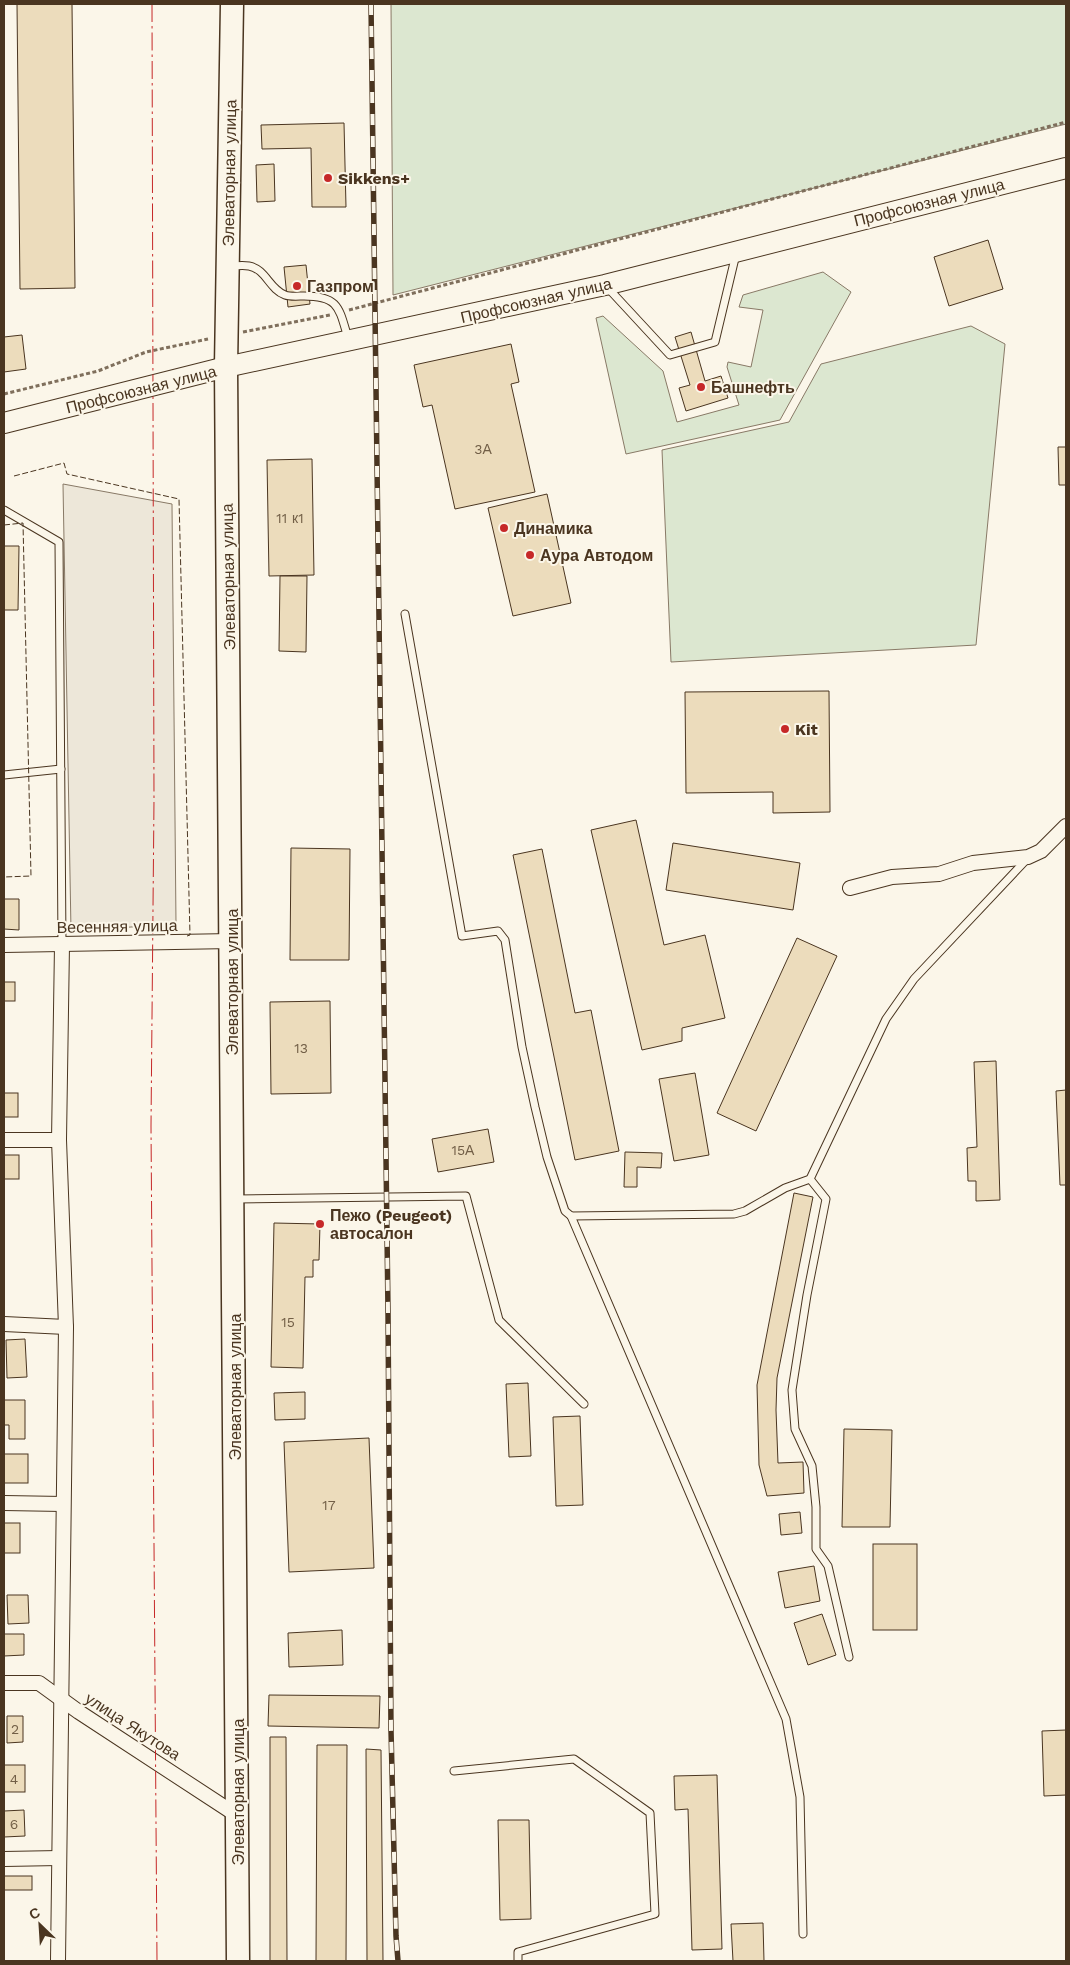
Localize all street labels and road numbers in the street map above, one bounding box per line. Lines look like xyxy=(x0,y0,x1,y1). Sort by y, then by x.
street label: Элеваторная улица xyxy=(219,99,240,247)
street label: Профсоюзная улица xyxy=(852,175,1007,230)
street label: Профсоюзная улица xyxy=(459,274,614,327)
street label: Профсоюзная улица xyxy=(64,362,219,417)
street label: Элеваторная улица xyxy=(218,503,239,651)
street label: Элеваторная улица xyxy=(223,908,242,1055)
street label: Весенняя улица xyxy=(56,916,178,937)
street label: Элеваторная улица xyxy=(226,1313,245,1460)
street label: улица Якутова xyxy=(82,1689,184,1764)
street label: Элеваторная улица xyxy=(229,1718,248,1865)

